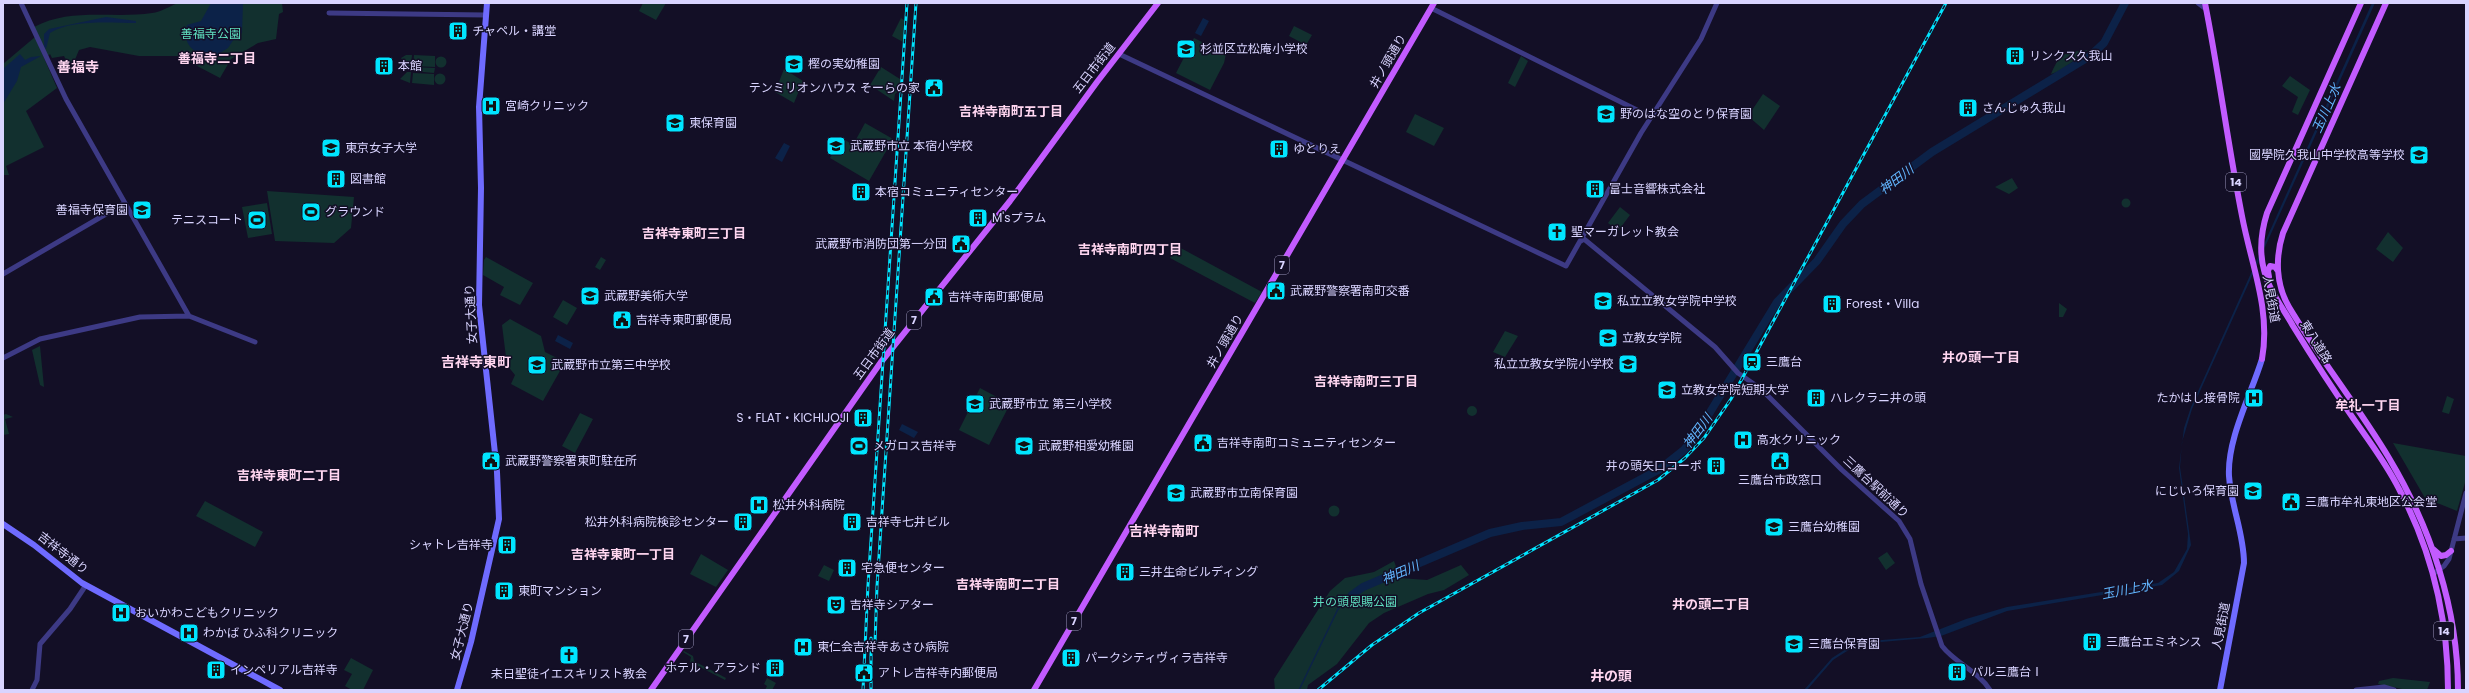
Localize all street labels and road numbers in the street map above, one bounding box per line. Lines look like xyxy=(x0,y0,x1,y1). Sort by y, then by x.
street label: 井ノ頭通り xyxy=(1365,31,1410,91)
street label: 五日市街道 xyxy=(1068,39,1119,97)
road number: 14 xyxy=(2226,173,2246,191)
road number: 7 xyxy=(1275,256,1289,274)
street label: 人見街道 xyxy=(2259,274,2284,324)
street label: 女子大通り xyxy=(460,284,481,344)
road number: 7 xyxy=(907,311,921,329)
street label: 井ノ頭通り xyxy=(1202,311,1247,371)
street label: 東八道路 xyxy=(2296,317,2336,367)
street label: 五日市街道 xyxy=(849,324,898,383)
street label: 三鷹台駅前通り xyxy=(1840,452,1913,522)
street label: 吉祥寺通り xyxy=(34,527,92,578)
street label: 女子大通り xyxy=(446,600,477,662)
street label: 人見街道 xyxy=(2208,601,2233,651)
road number: 7 xyxy=(1067,612,1081,630)
road number: 14 xyxy=(2434,622,2454,640)
road number: 7 xyxy=(679,630,693,648)

